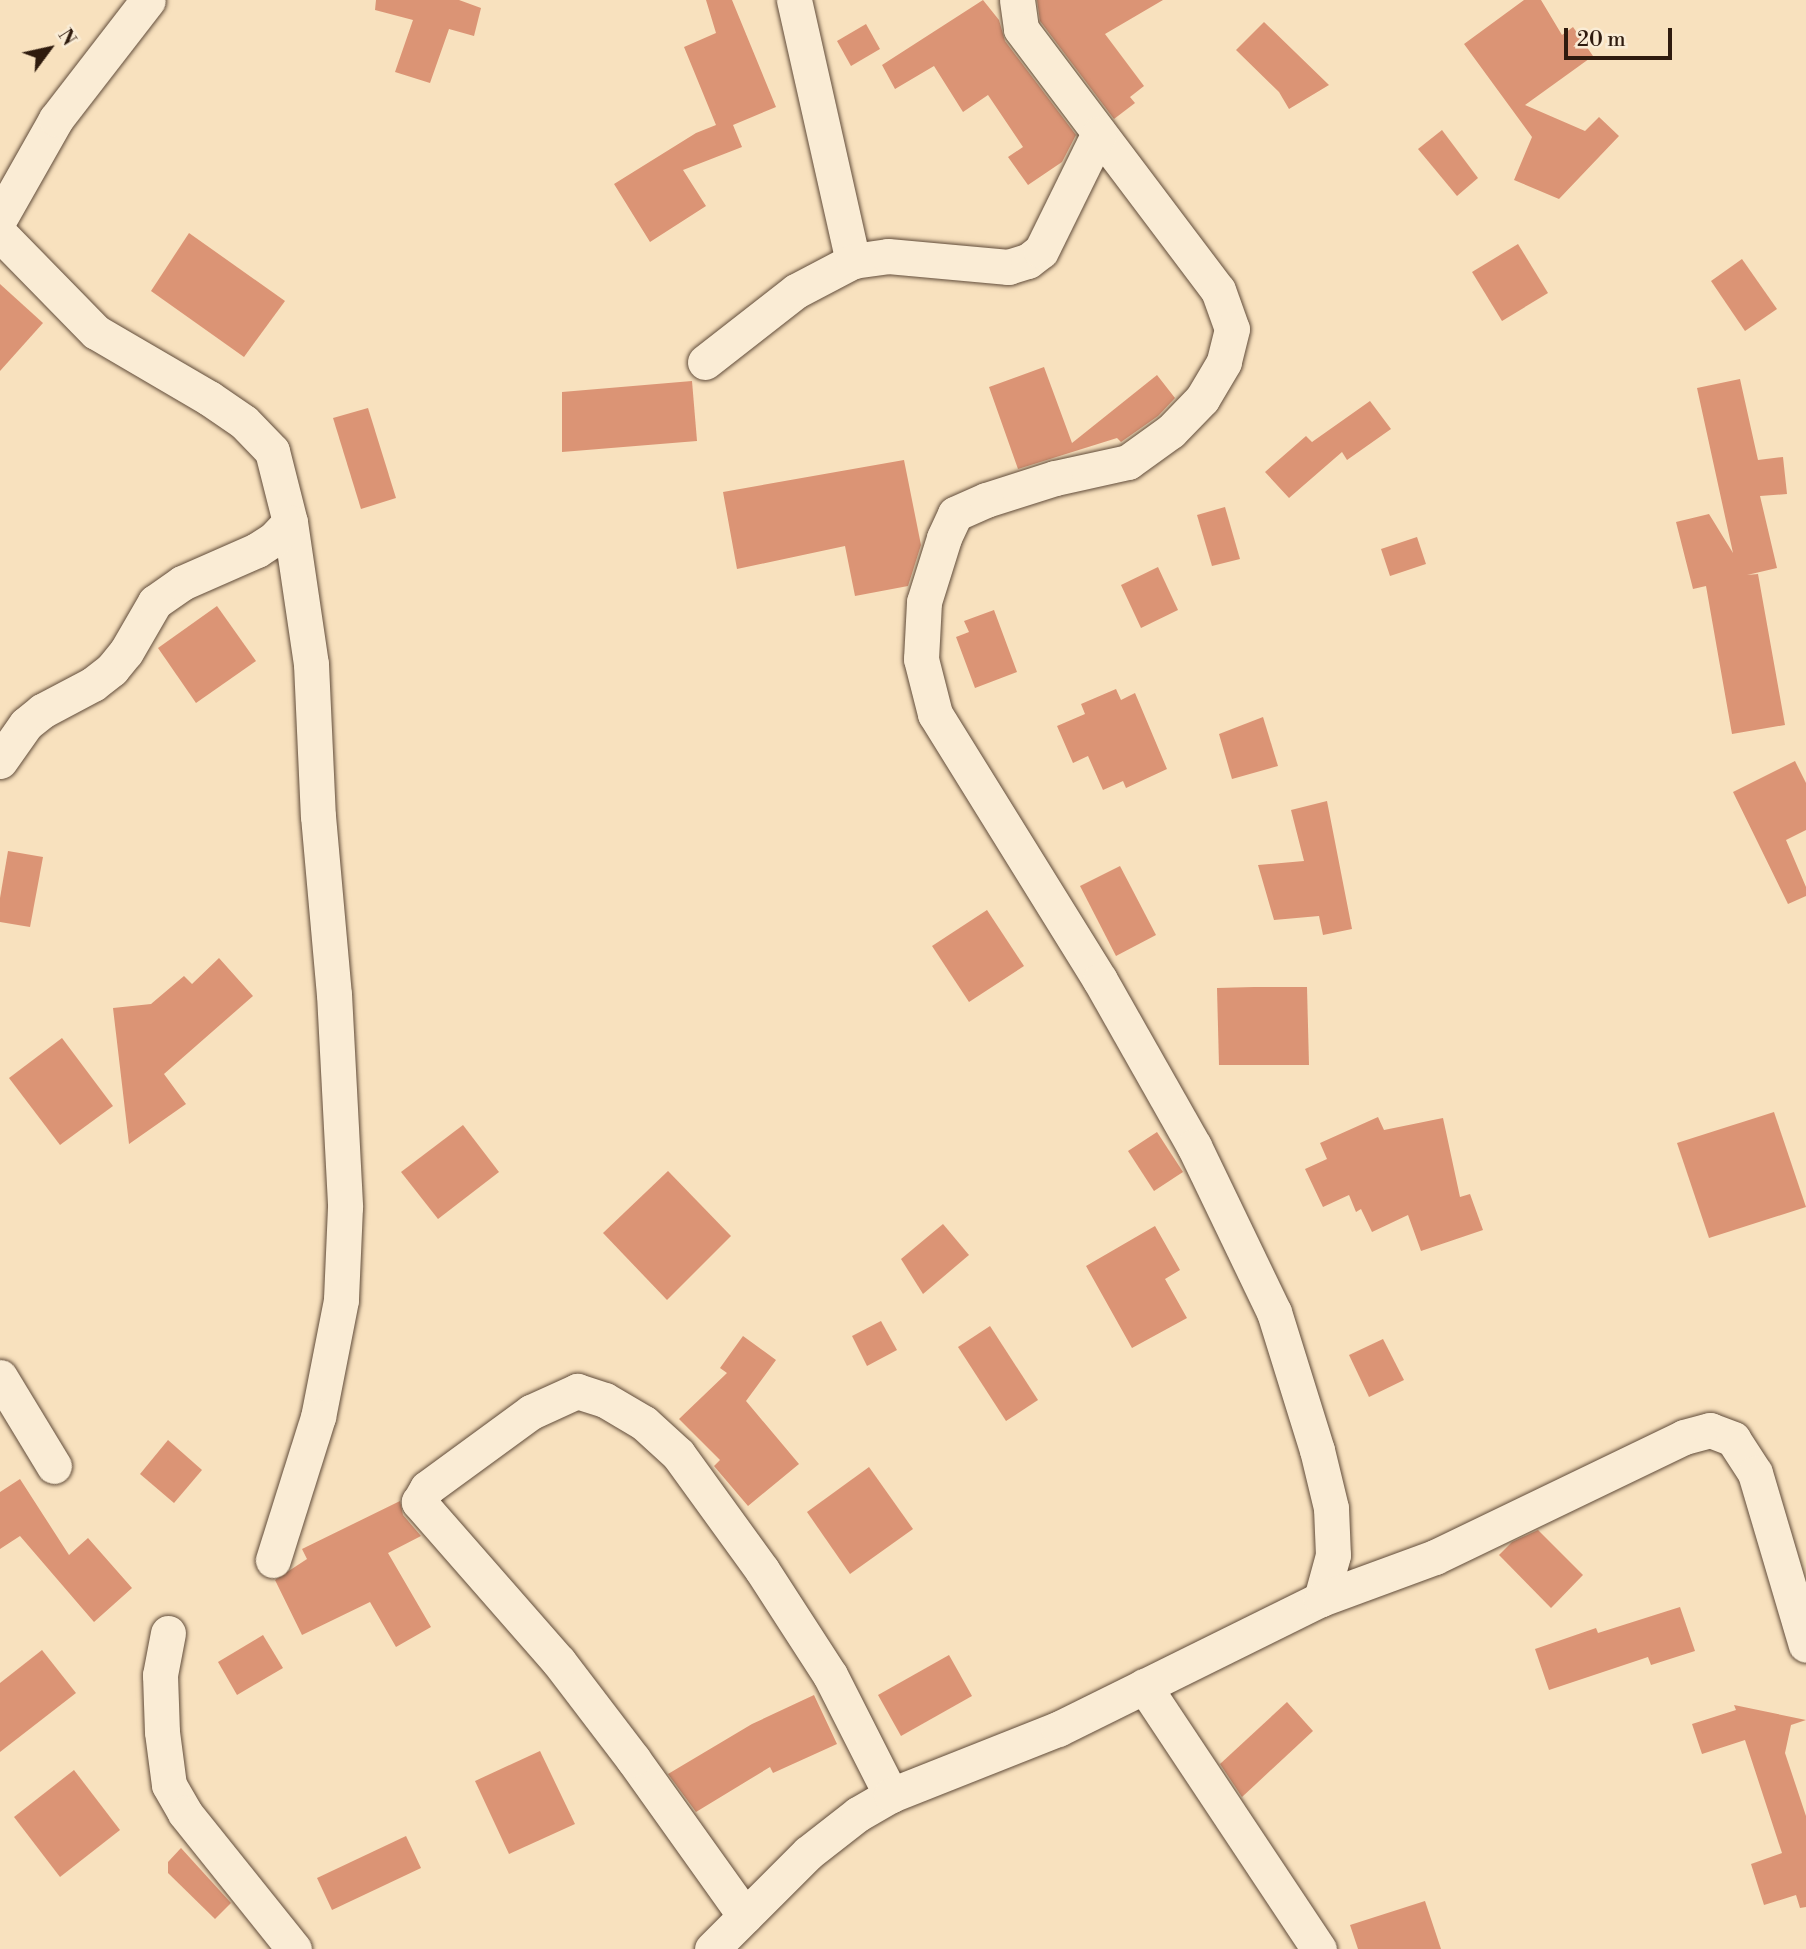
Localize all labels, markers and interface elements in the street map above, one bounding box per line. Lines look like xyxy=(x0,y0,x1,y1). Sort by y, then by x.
north arrow xyxy=(14,14,84,84)
scale bar xyxy=(1568,14,1676,58)
text: N xyxy=(52,25,81,50)
text: 20 m xyxy=(1577,27,1626,53)

